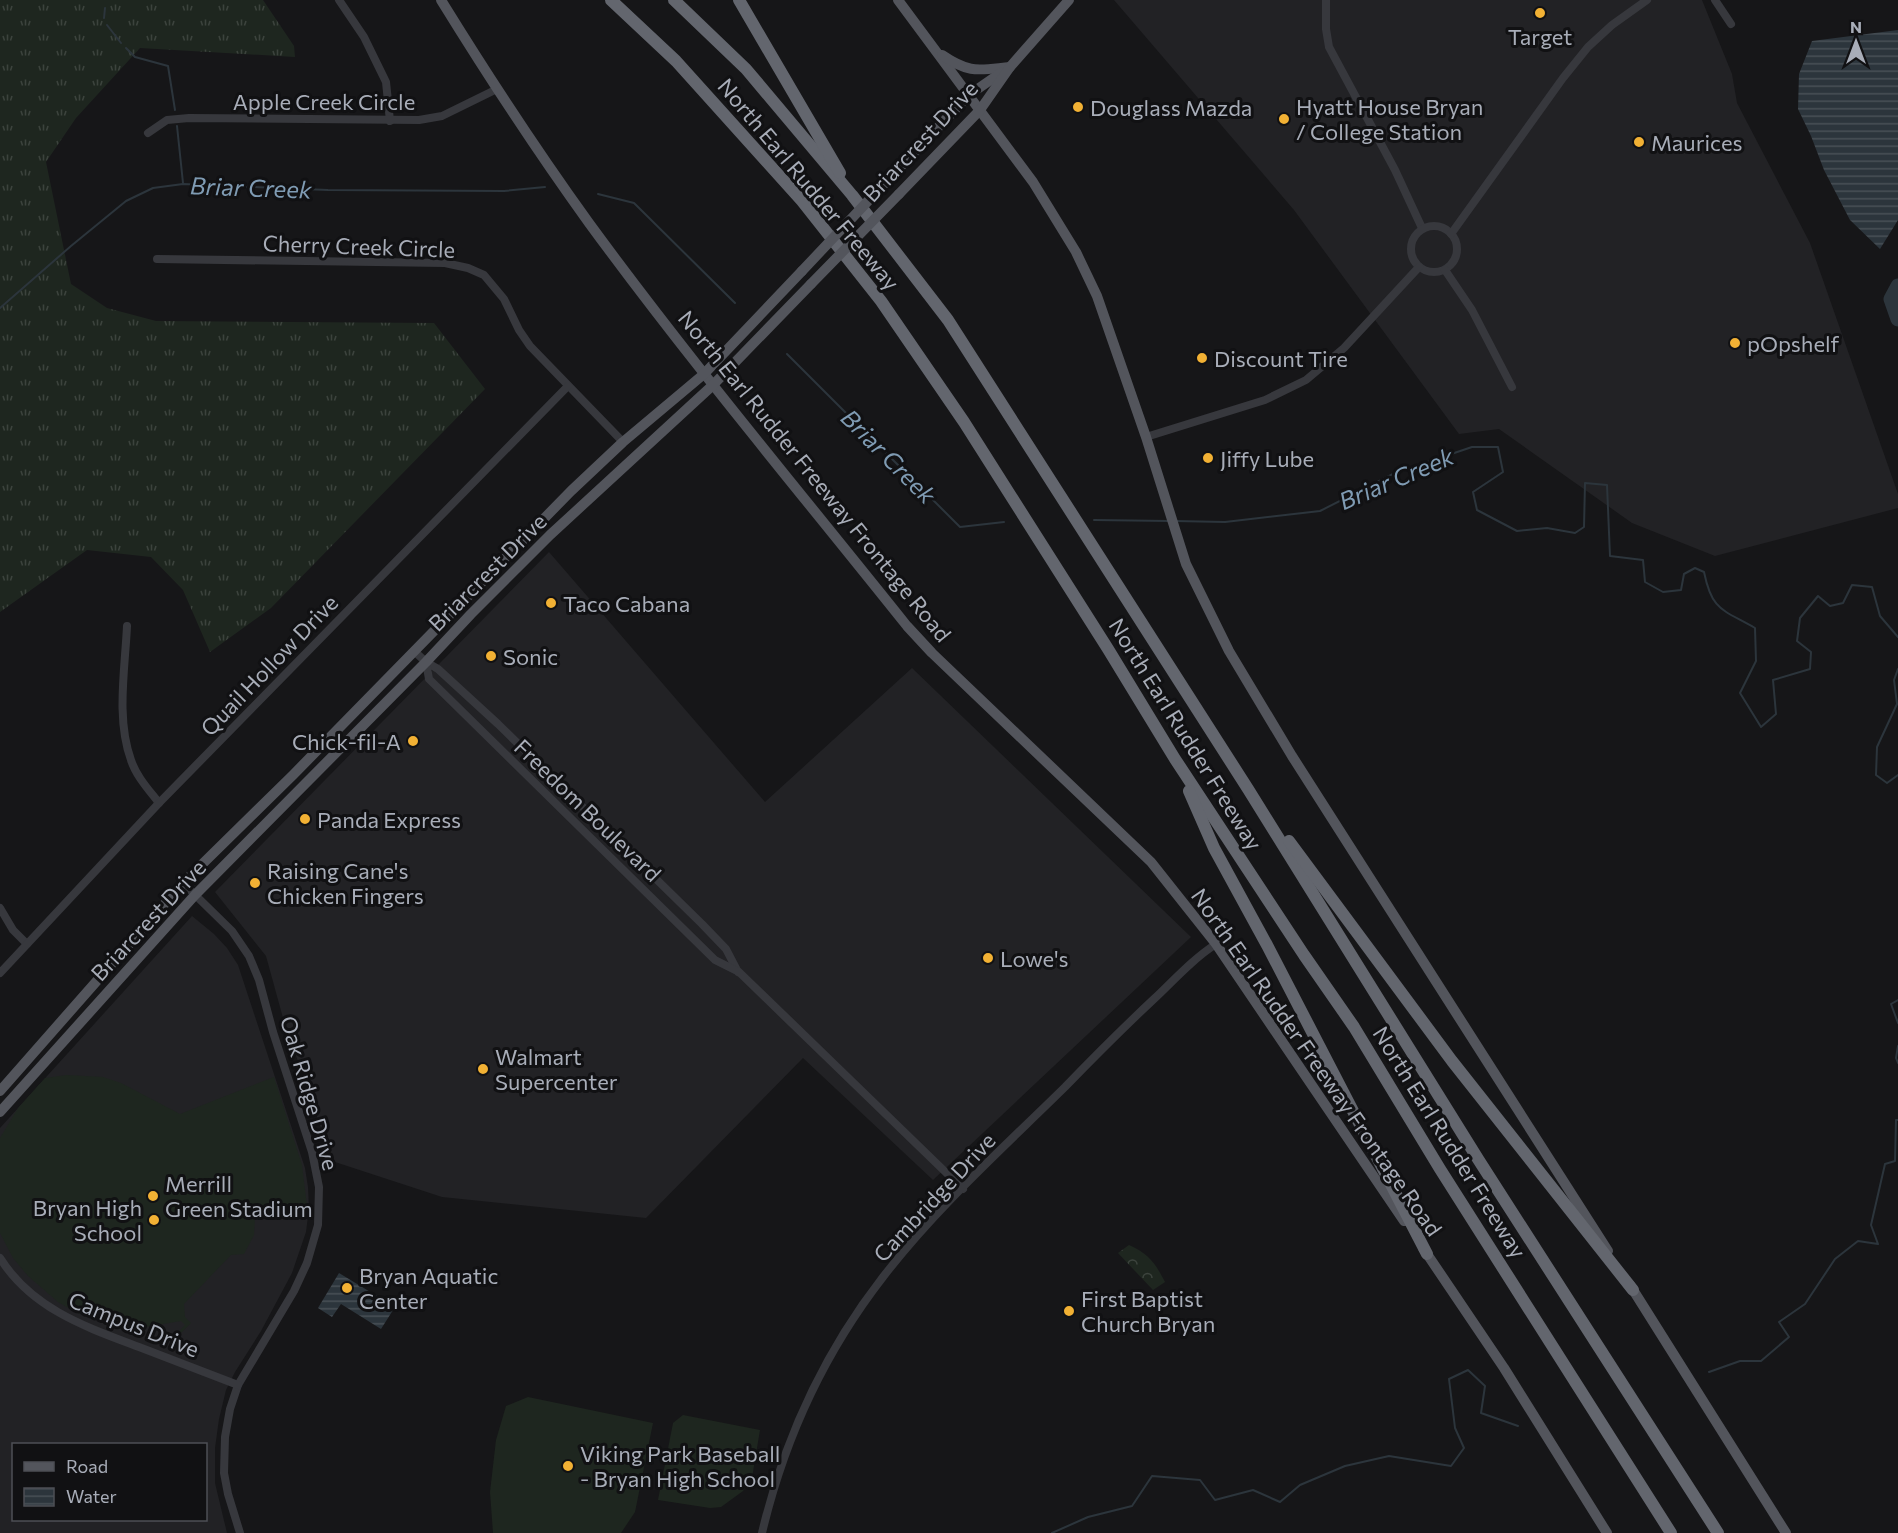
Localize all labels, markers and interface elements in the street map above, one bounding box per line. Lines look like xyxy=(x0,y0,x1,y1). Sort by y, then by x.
marker: Target xyxy=(1533,6,1547,20)
north arrow xyxy=(1826,12,1886,72)
text: N xyxy=(1850,17,1862,36)
place label: Target xyxy=(1508,23,1572,50)
street label: North Earl Rudder Freeway xyxy=(712,73,906,295)
street label: Briarcrest Drive xyxy=(857,75,983,207)
street label: Apple Creek Circle xyxy=(233,88,415,115)
place label: Hyatt House Bryan / College Station xyxy=(1296,93,1483,145)
place label: Douglass Mazda xyxy=(1090,94,1252,121)
marker: Douglass Mazda xyxy=(1071,100,1085,114)
marker: Hyatt House Bryan / College Station xyxy=(1277,112,1291,126)
place label: Maurices xyxy=(1651,129,1743,156)
marker: Maurices xyxy=(1632,135,1646,149)
water label: Briar Creek xyxy=(190,170,313,204)
street label: Cherry Creek Circle xyxy=(262,229,456,263)
street label: North Earl Rudder Freeway Frontage Road xyxy=(673,305,957,647)
place label: pOpshelf xyxy=(1747,330,1840,357)
marker: pOpshelf xyxy=(1728,336,1742,350)
place label: Discount Tire xyxy=(1214,345,1348,372)
marker: Discount Tire xyxy=(1195,351,1209,365)
water label: Briar Creek xyxy=(836,403,943,510)
water label: Briar Creek xyxy=(1334,440,1459,515)
place label: Jiffy Lube xyxy=(1220,445,1314,472)
marker: Jiffy Lube xyxy=(1201,451,1215,465)
street label: Briarcrest Drive xyxy=(422,507,552,637)
street label: Quail Hollow Drive xyxy=(195,589,343,741)
place label: Taco Cabana xyxy=(563,590,690,617)
marker: Taco Cabana xyxy=(544,596,558,610)
street label: North Earl Rudder Freeway xyxy=(1104,613,1268,855)
place label: Sonic xyxy=(503,643,558,670)
marker: Sonic xyxy=(484,649,498,663)
place label: Chick-fil-A xyxy=(292,728,401,755)
street label: Freedom Boulevard xyxy=(509,733,667,887)
marker: Chick-fil-A xyxy=(406,734,420,748)
place label: Panda Express xyxy=(317,806,461,833)
marker: Panda Express xyxy=(298,812,312,826)
street label: Briarcrest Drive xyxy=(85,854,211,986)
place label: Raising Cane's Chicken Fingers xyxy=(267,857,424,909)
marker: Raising Cane's Chicken Fingers xyxy=(248,876,262,890)
street label: North Earl Rudder Freeway Frontage Road xyxy=(1186,883,1448,1241)
place label: Lowe's xyxy=(1000,945,1069,972)
marker: Lowe's xyxy=(981,951,995,965)
street label: Oak Ridge Drive xyxy=(275,1013,345,1173)
street label: North Earl Rudder Freeway xyxy=(1368,1021,1532,1263)
place label: Walmart Supercenter xyxy=(495,1043,618,1095)
marker: Walmart Supercenter xyxy=(476,1062,490,1076)
street label: Cambridge Drive xyxy=(867,1127,1001,1267)
place label: Merrill Green Stadium xyxy=(165,1170,313,1222)
marker: Merrill Green Stadium xyxy=(146,1189,160,1203)
place label: Bryan High School xyxy=(33,1194,142,1246)
marker: Bryan High School xyxy=(147,1213,161,1227)
place label: Bryan Aquatic Center xyxy=(359,1262,498,1314)
marker: Bryan Aquatic Center xyxy=(340,1281,354,1295)
place label: First Baptist Church Bryan xyxy=(1081,1285,1215,1337)
street label: Campus Drive xyxy=(65,1286,203,1362)
marker: First Baptist Church Bryan xyxy=(1062,1304,1076,1318)
place label: Viking Park Baseball - Bryan High School xyxy=(580,1440,780,1492)
legend xyxy=(12,1443,207,1521)
text: Road xyxy=(66,1455,108,1477)
marker: Viking Park Baseball - Bryan High School xyxy=(561,1459,575,1473)
text: Water xyxy=(66,1485,117,1507)

